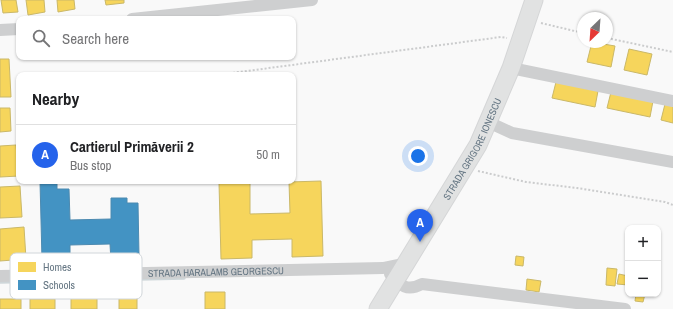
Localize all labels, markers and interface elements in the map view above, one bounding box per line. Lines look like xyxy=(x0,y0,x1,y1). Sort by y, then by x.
north arrow xyxy=(577,12,613,48)
search box xyxy=(16,16,296,60)
icon: search xyxy=(30,27,52,49)
text: Search here xyxy=(62,28,129,49)
text: Nearby xyxy=(32,87,79,110)
street label: STRADA GRIGORE IONESCU xyxy=(440,96,504,202)
text: Cartierul Primăverii 2 xyxy=(70,136,194,157)
text: A xyxy=(41,146,49,163)
text: 50 m xyxy=(256,146,280,163)
your location xyxy=(408,146,428,166)
text: Bus stop xyxy=(70,157,111,174)
pin: A xyxy=(407,209,433,242)
map controls xyxy=(625,225,661,297)
button: + xyxy=(625,225,661,261)
legend xyxy=(10,253,142,299)
text: Homes xyxy=(43,260,72,274)
button: − xyxy=(625,261,661,297)
street label: STRADA HARALAMB GEORGESCU xyxy=(148,264,284,279)
text: Schools xyxy=(43,278,76,292)

